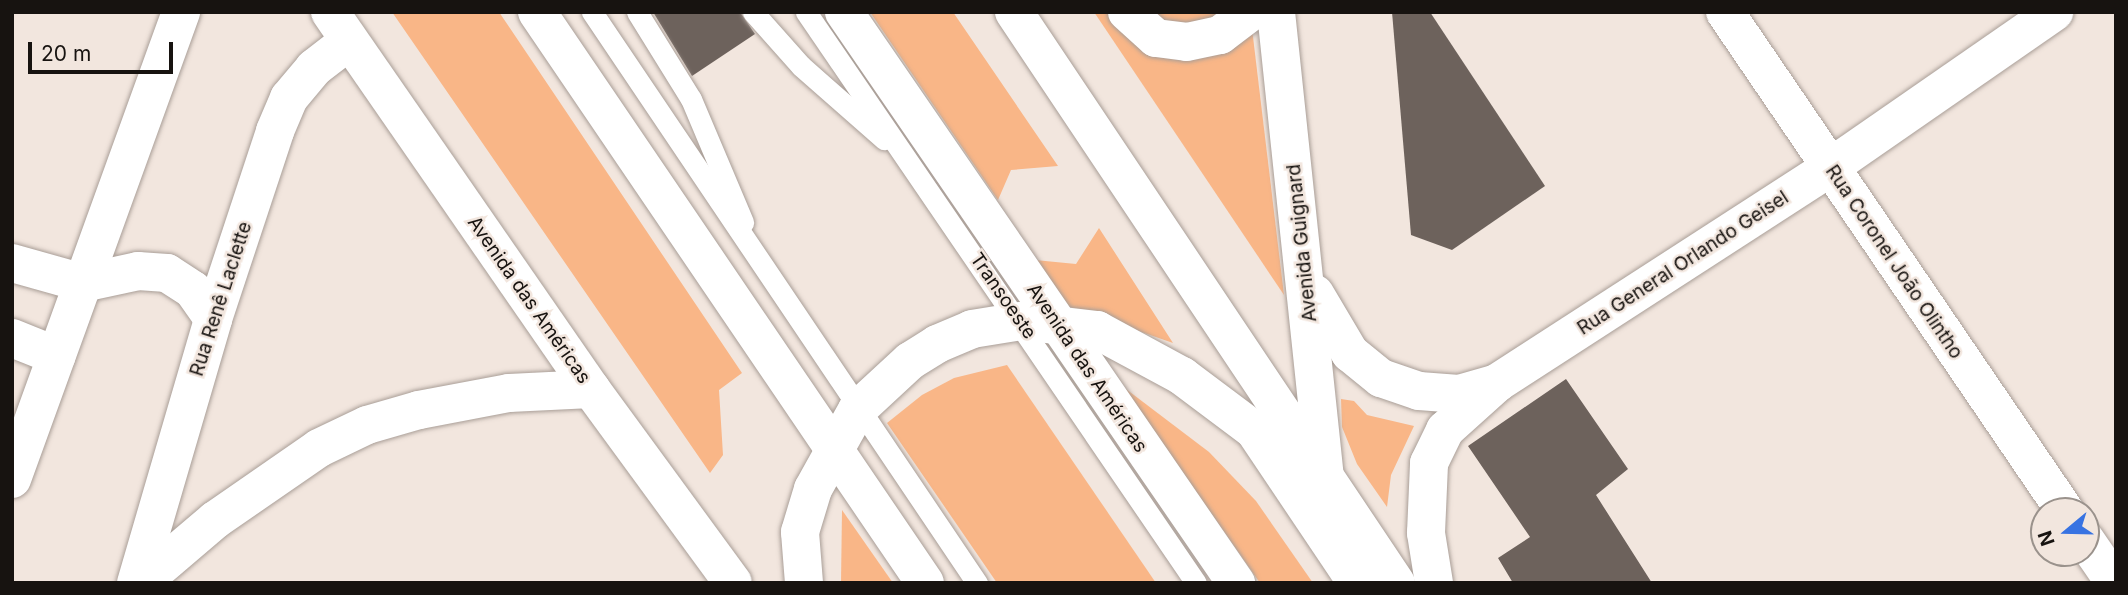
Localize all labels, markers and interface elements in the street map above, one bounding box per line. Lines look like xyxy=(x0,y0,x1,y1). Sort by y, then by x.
scale bar xyxy=(32,28,177,72)
text: 20 m xyxy=(41,41,91,66)
street label: Rua Coronel João Olintho xyxy=(1821,161,1967,363)
street label: Avenida Guignard xyxy=(1282,163,1322,323)
street label: Rua General Orlando Geisel xyxy=(1573,186,1793,340)
street label: Avenida das Américas xyxy=(463,212,595,388)
street label: Rua Renê Laclette xyxy=(185,219,257,379)
street label: Transoeste xyxy=(965,249,1041,343)
street label: Avenida das Américas xyxy=(1022,279,1152,457)
north arrow xyxy=(2030,497,2100,567)
text: N xyxy=(2033,528,2060,549)

